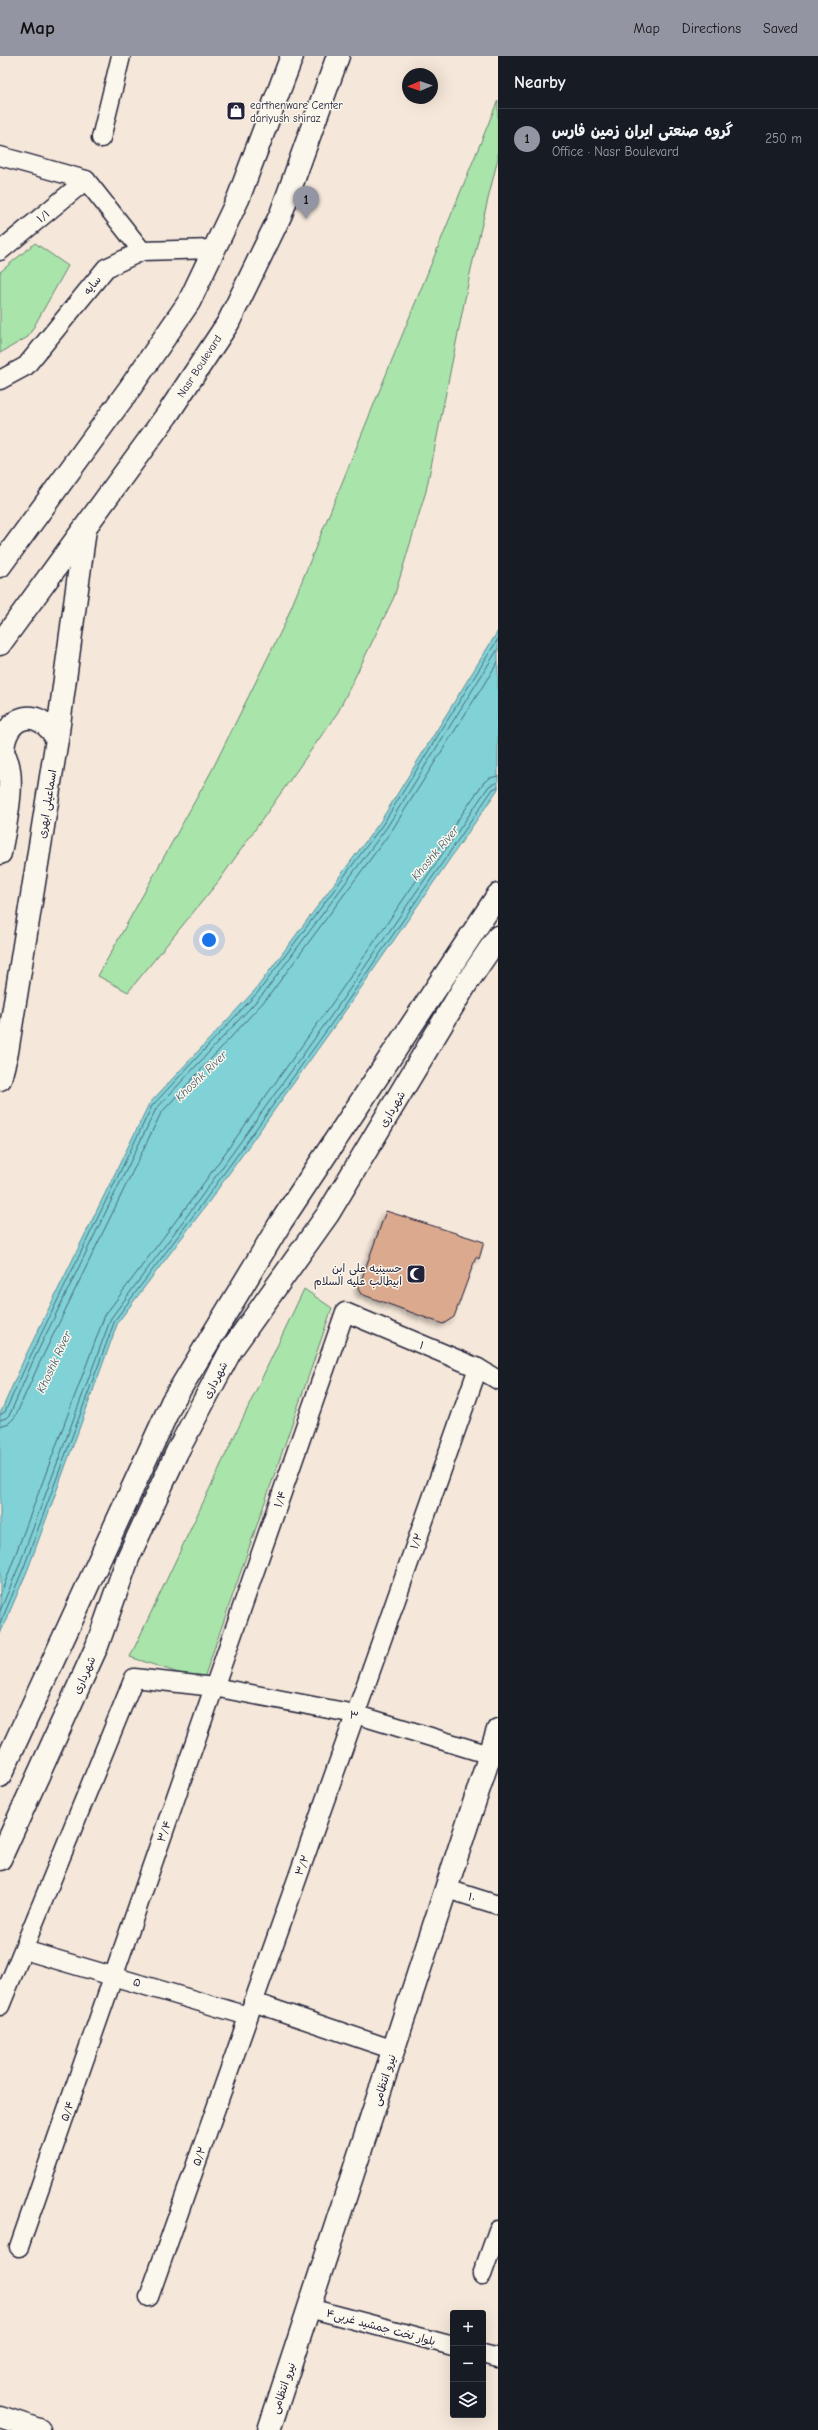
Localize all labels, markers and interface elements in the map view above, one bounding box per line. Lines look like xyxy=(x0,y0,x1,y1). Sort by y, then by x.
text: Map xyxy=(20,17,55,39)
text: Map xyxy=(633,20,660,37)
text: Directions xyxy=(682,20,741,37)
text: Saved xyxy=(763,20,798,37)
north arrow xyxy=(402,68,438,104)
text: Nearby xyxy=(514,73,565,92)
place label: earthenware Center dariyush shiraz xyxy=(250,99,343,125)
shop icon: earthenware Center dariyush shiraz xyxy=(225,100,247,122)
text: گروه صنعتی ایران زمین فارس xyxy=(552,122,733,140)
text: 1 xyxy=(524,131,530,146)
text: 250 m xyxy=(765,131,802,146)
text: Office · Nasr Boulevard xyxy=(552,144,679,159)
pin: 1 xyxy=(293,186,319,219)
street label: ۱/۱ xyxy=(34,207,52,225)
street label: سایه xyxy=(81,273,104,297)
street label: Nasr Boulevard xyxy=(174,333,224,400)
street label: اسماعیلی ابهری xyxy=(36,769,60,840)
water label: Khoshk River xyxy=(408,822,463,883)
your location xyxy=(199,930,219,950)
water label: Khoshk River xyxy=(172,1047,231,1104)
street label: شهرداری xyxy=(377,1089,408,1130)
place label: حسینیه علی ابن ابیطالب علیه السلام xyxy=(314,1262,402,1290)
mosque icon: حسینیه علی ابن ابیطالب علیه السلام xyxy=(405,1263,427,1285)
water label: Khoshk River xyxy=(34,1328,75,1395)
street label: ۱ xyxy=(417,1339,426,1352)
street label: شهرداری xyxy=(200,1360,231,1401)
street label: ۱/۴ xyxy=(272,1489,289,1509)
street label: ۱/۲ xyxy=(408,1531,425,1551)
street label: شهرداری xyxy=(70,1654,98,1696)
street label: ۳ xyxy=(348,1708,360,1723)
street label: ۳/۴ xyxy=(155,1819,174,1844)
street label: ۳/۲ xyxy=(293,1853,312,1877)
street label: ۱۰ xyxy=(466,1890,477,1905)
street label: ۵ xyxy=(131,1975,142,1990)
street label: نیرو انتظامی xyxy=(370,2053,400,2108)
street label: ۵/۴ xyxy=(58,2099,77,2123)
street label: ۵/۲ xyxy=(190,2145,209,2168)
street label: بلوار تخت جمشید غربی۴ xyxy=(325,2307,437,2349)
map controls xyxy=(450,2310,486,2418)
button: + xyxy=(450,2310,486,2346)
button: − xyxy=(450,2346,486,2382)
street label: نیرو انتظامی xyxy=(269,2361,299,2416)
button: layers xyxy=(450,2382,486,2418)

